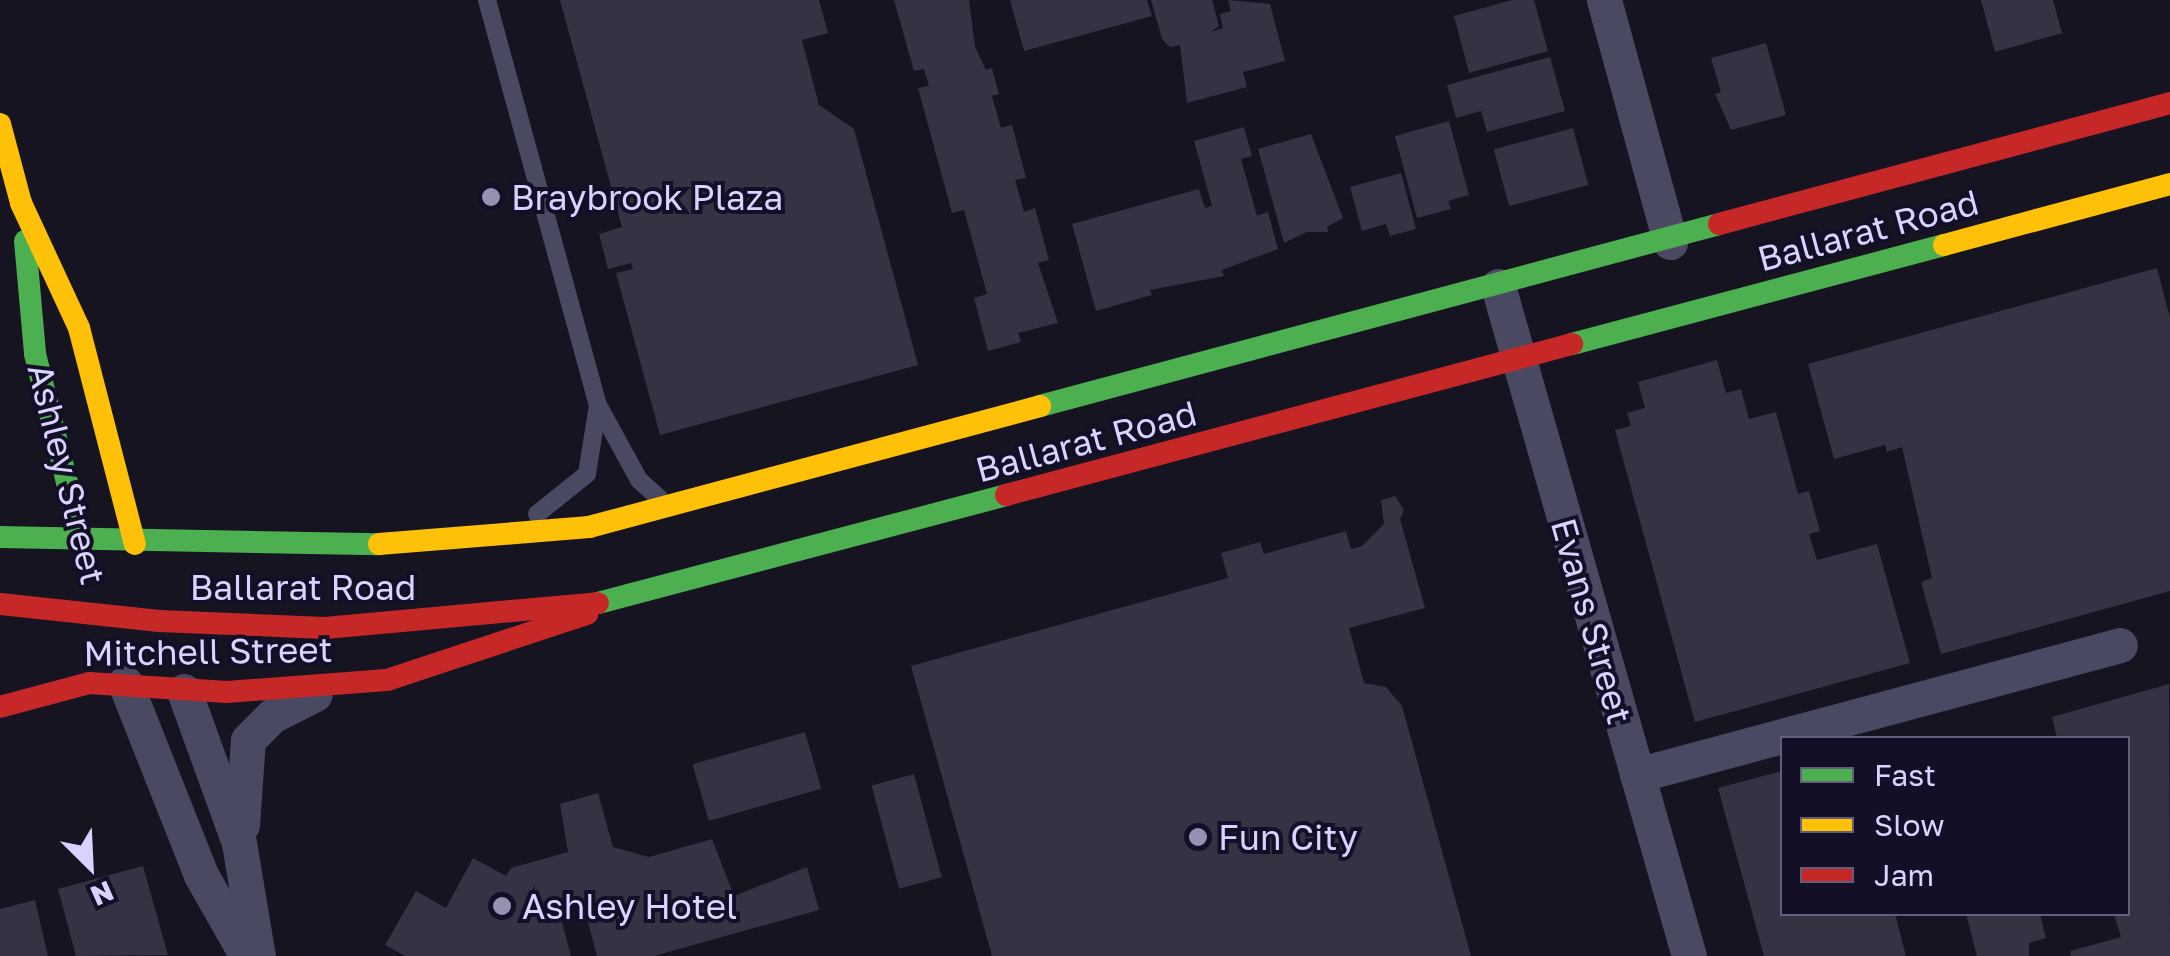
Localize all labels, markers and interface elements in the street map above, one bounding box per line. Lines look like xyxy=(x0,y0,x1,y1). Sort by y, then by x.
place label: Braybrook Plaza xyxy=(511,176,783,218)
street label: Ballarat Road xyxy=(1753,180,1983,280)
marker: Braybrook Plaza xyxy=(480,186,502,208)
street label: Ashley Street xyxy=(19,359,115,589)
street label: Ballarat Road xyxy=(971,391,1201,491)
street label: Evans Street xyxy=(1543,513,1641,729)
street label: Ballarat Road xyxy=(190,566,416,608)
street label: Mitchell Street xyxy=(83,628,333,674)
legend xyxy=(1780,736,2130,916)
text: Fast xyxy=(1874,757,1936,793)
text: Slow xyxy=(1874,807,1945,843)
north arrow xyxy=(40,816,140,916)
place label: Fun City xyxy=(1218,816,1358,858)
marker: Fun City xyxy=(1187,826,1209,848)
text: Jam xyxy=(1874,857,1934,893)
text: N xyxy=(86,874,119,913)
place label: Ashley Hotel xyxy=(522,885,737,927)
marker: Ashley Hotel xyxy=(491,895,513,917)

